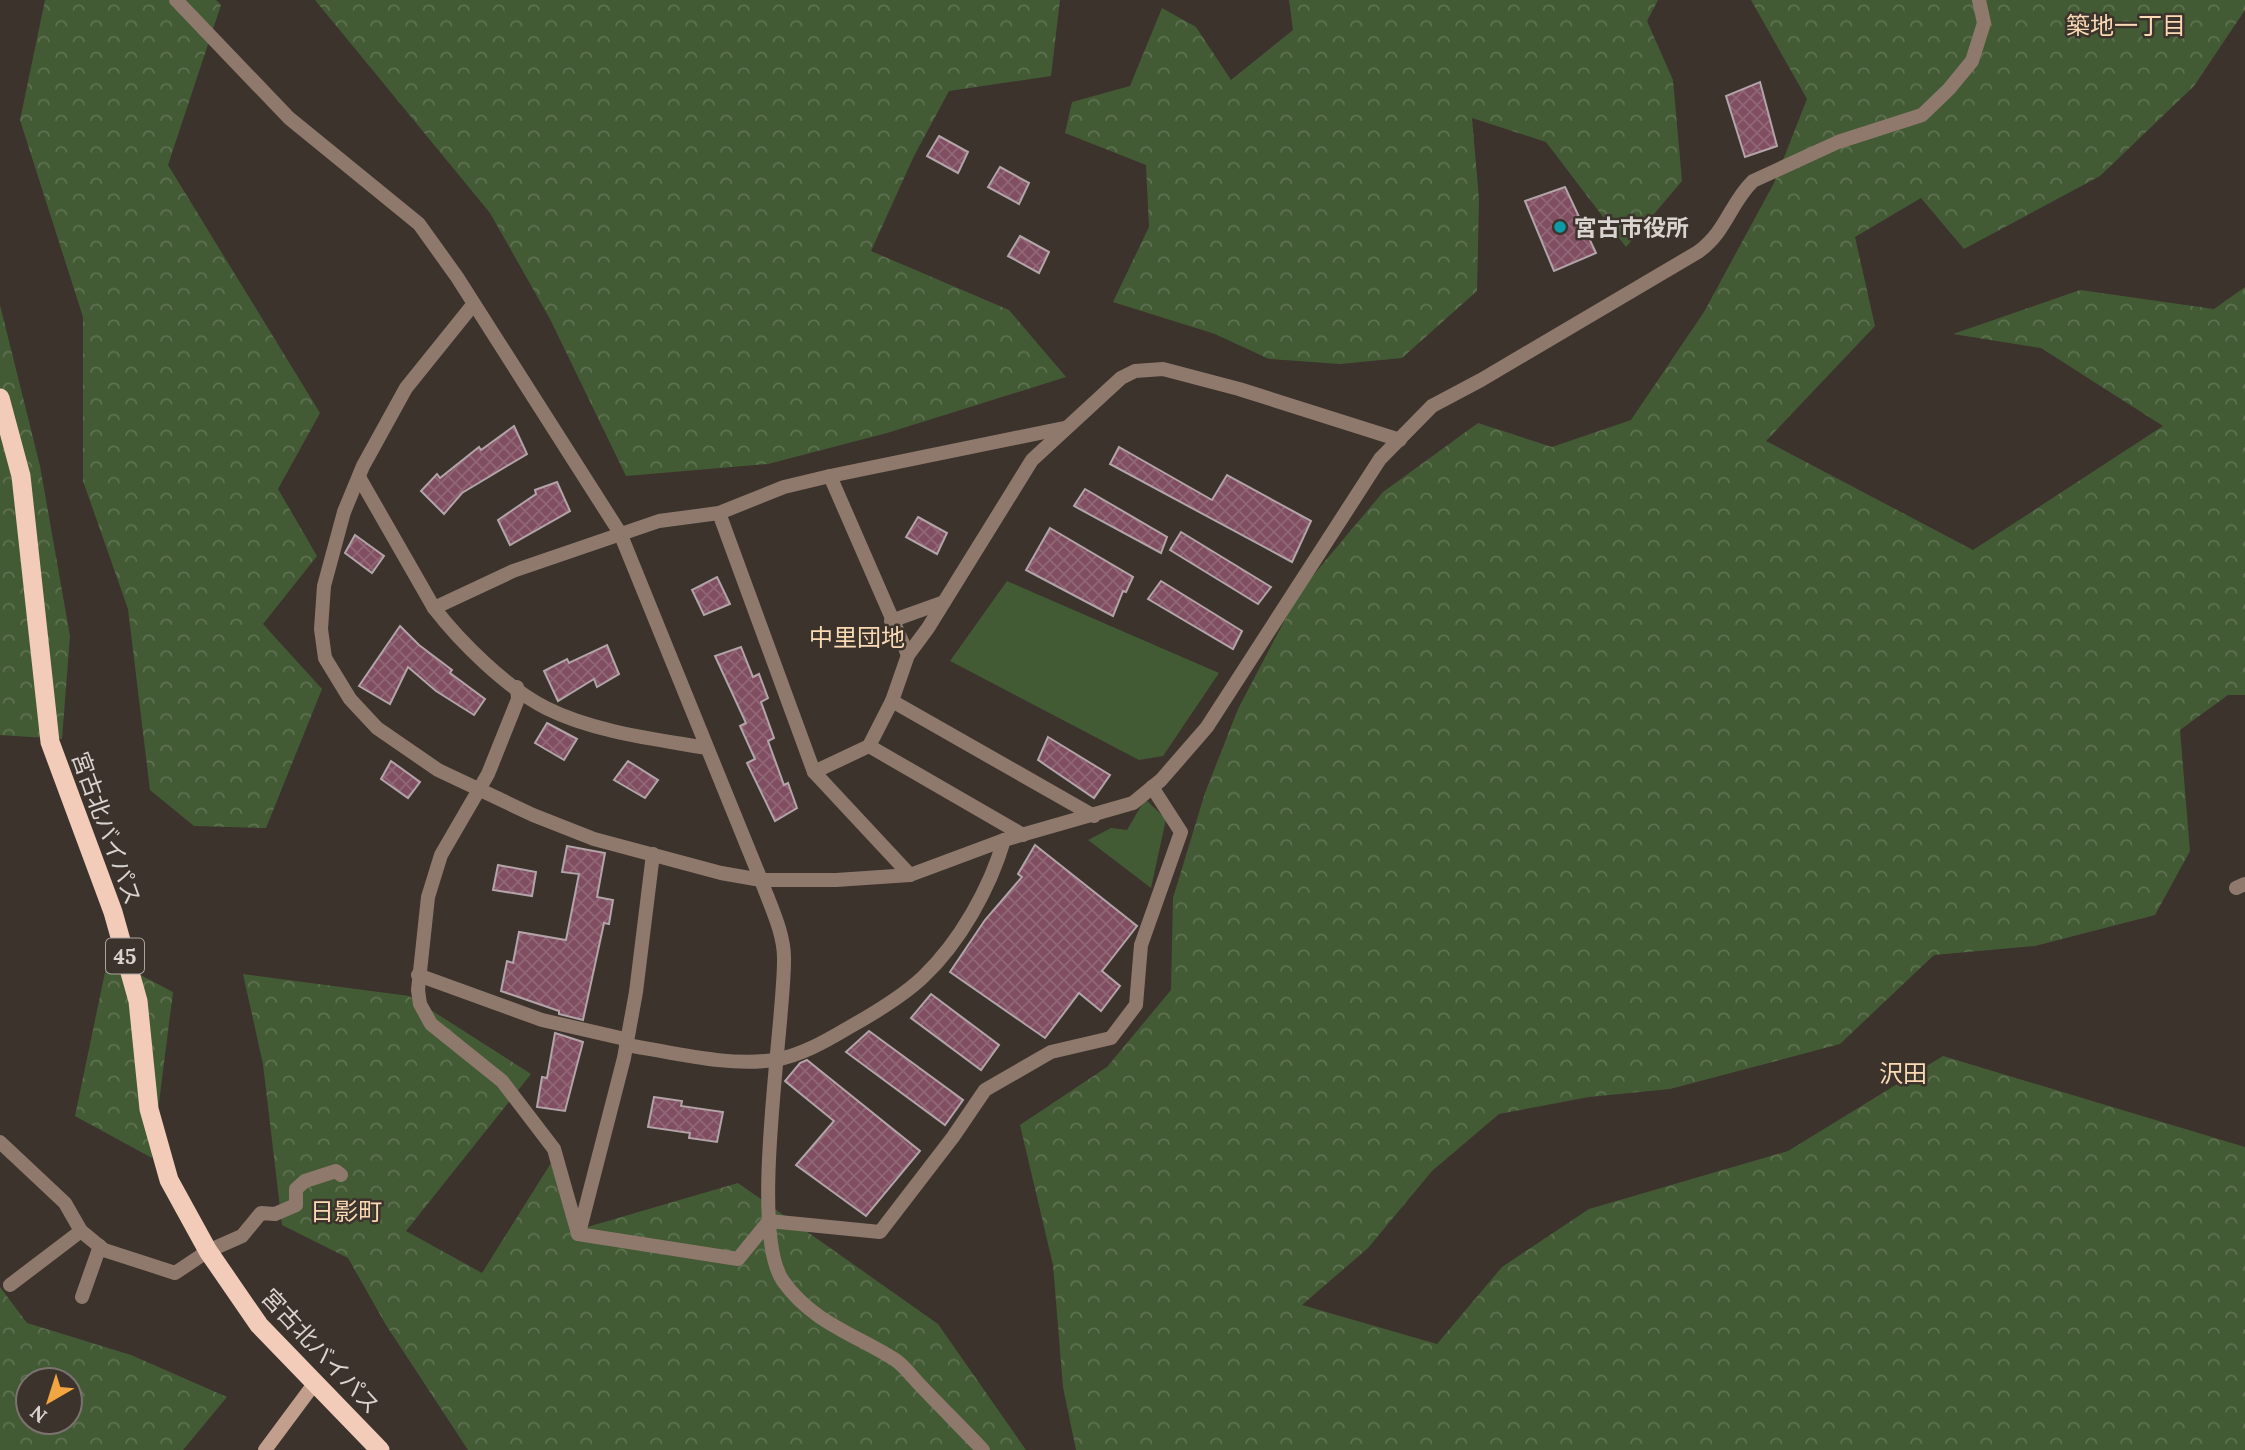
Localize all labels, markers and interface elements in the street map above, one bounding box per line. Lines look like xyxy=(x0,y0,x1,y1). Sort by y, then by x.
district label: 築地一丁目 xyxy=(2066,10,2186,41)
place label: 宮古市役所 xyxy=(1574,213,1689,242)
marker: 宮古市役所 xyxy=(1552,219,1568,235)
district label: 中里団地 xyxy=(809,622,905,653)
street label: 宮古北バイパス xyxy=(66,748,148,908)
road number: 45 xyxy=(106,939,144,974)
district label: 沢田 xyxy=(1879,1058,1927,1089)
district label: 日影町 xyxy=(310,1196,382,1227)
street label: 宮古北バイパス xyxy=(256,1282,386,1420)
north arrow xyxy=(14,1366,84,1436)
text: N xyxy=(25,1400,52,1428)

